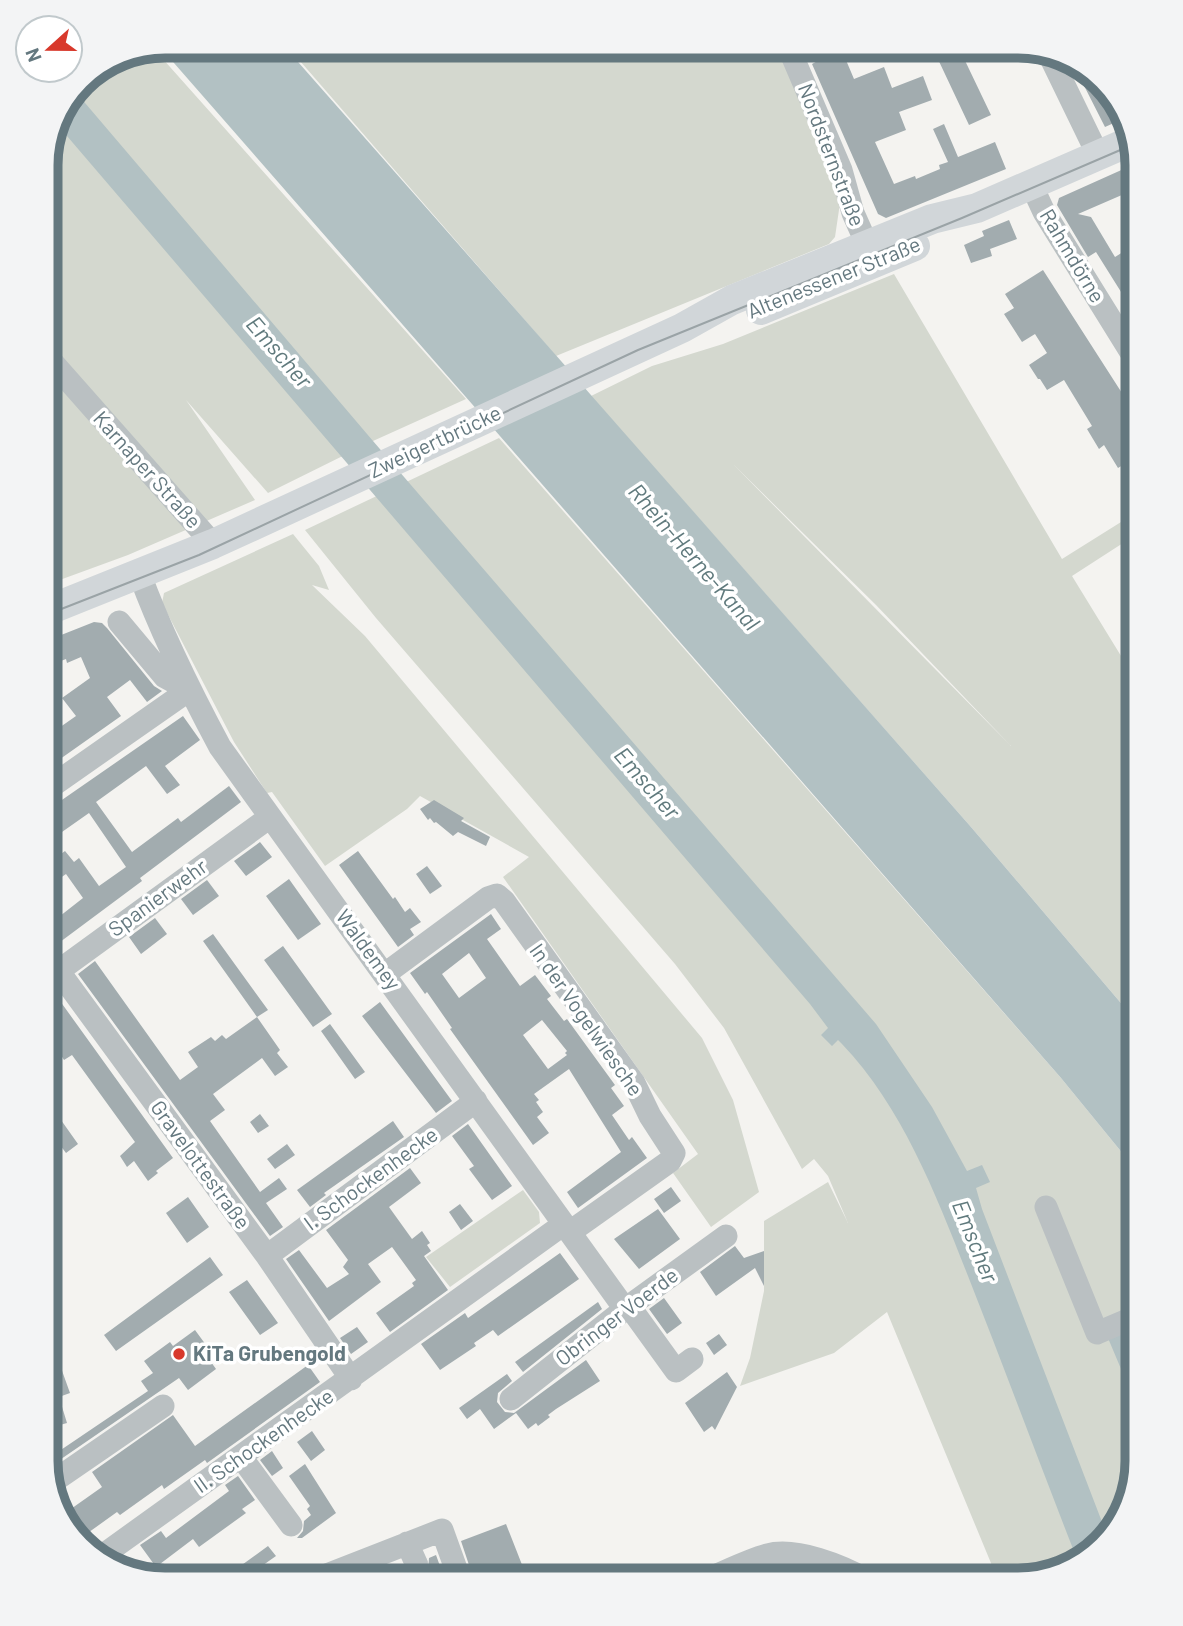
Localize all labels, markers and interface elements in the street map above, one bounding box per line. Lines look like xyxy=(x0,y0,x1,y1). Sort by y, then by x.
north arrow xyxy=(14,14,84,84)
text: N xyxy=(20,45,46,65)
street label: Nordsternstraße xyxy=(794,79,871,230)
street label: Rahmdörne xyxy=(1036,204,1111,307)
street label: Altenessener Straße xyxy=(743,230,924,323)
water label: Emscher xyxy=(241,310,319,394)
street label: Zweigertbrücke xyxy=(364,399,505,482)
street label: Karnaper Straße xyxy=(89,405,207,533)
water label: Rhein-Herne-Kanal xyxy=(623,477,766,636)
water label: Emscher xyxy=(609,741,687,825)
street label: Spanierwehr xyxy=(103,852,212,941)
street label: Waldemey xyxy=(332,904,407,995)
street label: In der Vogelwiesche xyxy=(525,938,649,1100)
street label: Gravelottestraße xyxy=(146,1095,256,1233)
street label: I. Schockenhecke xyxy=(298,1121,442,1235)
water label: Emscher xyxy=(947,1195,1005,1287)
street label: Obringer Voerde xyxy=(550,1261,682,1370)
place label: KiTa Grubengold xyxy=(193,1340,346,1365)
marker: KiTa Grubengold xyxy=(171,1346,187,1362)
street label: II. Schockenhecke xyxy=(188,1382,338,1497)

